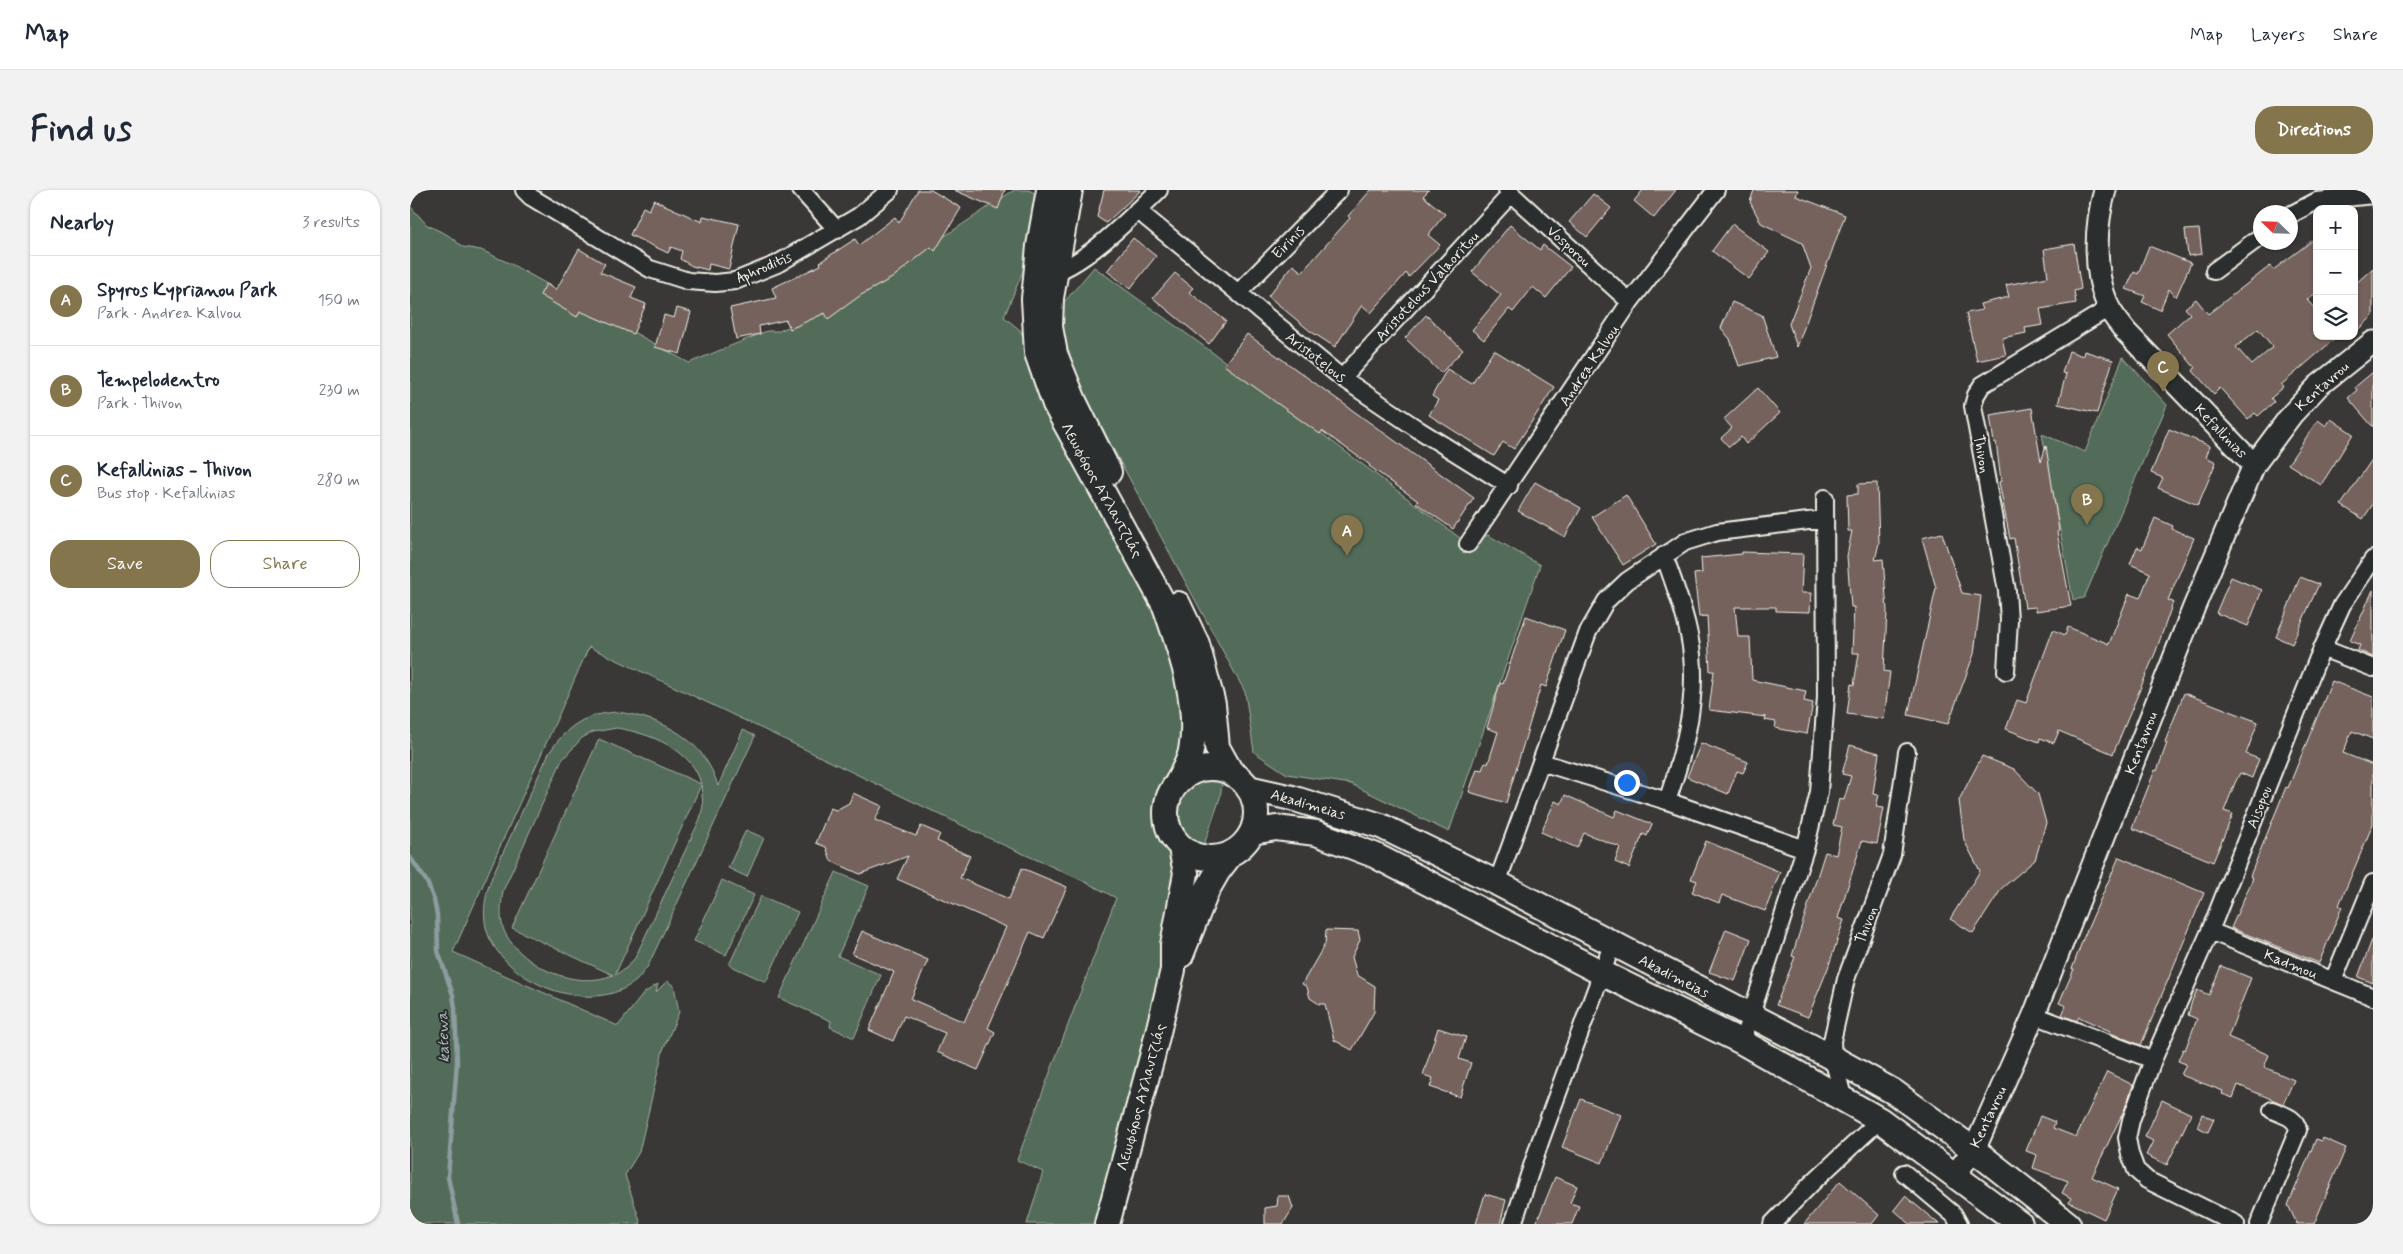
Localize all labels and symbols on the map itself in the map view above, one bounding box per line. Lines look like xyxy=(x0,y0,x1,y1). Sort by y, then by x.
north arrow xyxy=(2253,205,2298,250)
street label: Eirinis xyxy=(1268,221,1310,264)
street label: Vosporou xyxy=(1542,222,1595,272)
street label: Aristotelous Valaoritou xyxy=(1371,227,1484,346)
street label: Aphroditis xyxy=(733,247,796,290)
street label: Andrea Kalvou xyxy=(1555,321,1624,410)
street label: Aristotelous xyxy=(1281,328,1350,388)
pin: C xyxy=(2147,351,2179,392)
street label: Kentavrou xyxy=(2291,357,2354,416)
street label: Kefallinias xyxy=(2189,400,2252,464)
street label: Λεωφόρος Αγλαντζιάς xyxy=(1056,419,1147,562)
street label: Thivon xyxy=(1968,433,1994,475)
pin: B xyxy=(2071,484,2103,525)
pin: A xyxy=(1331,515,1363,556)
street label: Kentavrou xyxy=(2121,709,2163,778)
your location xyxy=(1614,770,1640,796)
street label: Aisopou xyxy=(2242,783,2277,831)
street label: Akadimeias xyxy=(1268,785,1348,825)
street label: Thivon xyxy=(1851,904,1883,947)
street label: Kadmou xyxy=(2261,945,2321,985)
street label: Akadimeias xyxy=(1635,951,1713,1003)
water label: katewa xyxy=(432,1010,455,1063)
street label: Λεωφόρος Αγλαντζιάς xyxy=(1113,1021,1171,1173)
street label: Kentavrou xyxy=(1966,1083,2012,1152)

